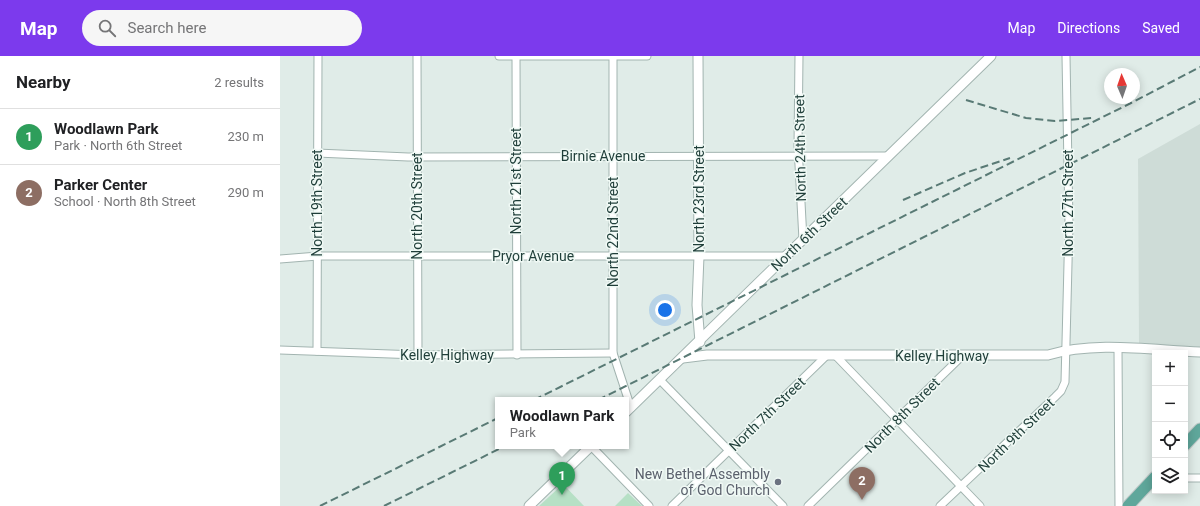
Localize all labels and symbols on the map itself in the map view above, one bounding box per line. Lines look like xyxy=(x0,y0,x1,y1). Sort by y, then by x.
north arrow xyxy=(1104,68,1140,104)
street label: North 24th Street xyxy=(791,94,809,202)
street label: North 21st Street xyxy=(508,127,524,234)
street label: North 23rd Street xyxy=(691,145,707,253)
street label: Birnie Avenue xyxy=(561,148,645,164)
street label: North 19th Street xyxy=(309,149,325,257)
street label: North 27th Street xyxy=(1060,149,1076,257)
street label: North 20th Street xyxy=(409,152,425,260)
street label: North 22nd Street xyxy=(605,176,621,287)
street label: North 6th Street xyxy=(768,193,851,274)
street label: Pryor Avenue xyxy=(492,248,574,264)
your location xyxy=(655,300,675,320)
street label: Kelley Highway xyxy=(400,347,494,363)
street label: Kelley Highway xyxy=(895,348,989,364)
street label: North 7th Street xyxy=(726,373,809,454)
street label: North 8th Street xyxy=(861,374,943,456)
street label: North 9th Street xyxy=(975,394,1058,475)
pin: 1 xyxy=(549,462,575,495)
place label: New Bethel Assembly of God Church xyxy=(635,466,770,498)
pin: 2 xyxy=(849,467,875,500)
marker: New Bethel Assembly of God Church xyxy=(773,477,783,487)

